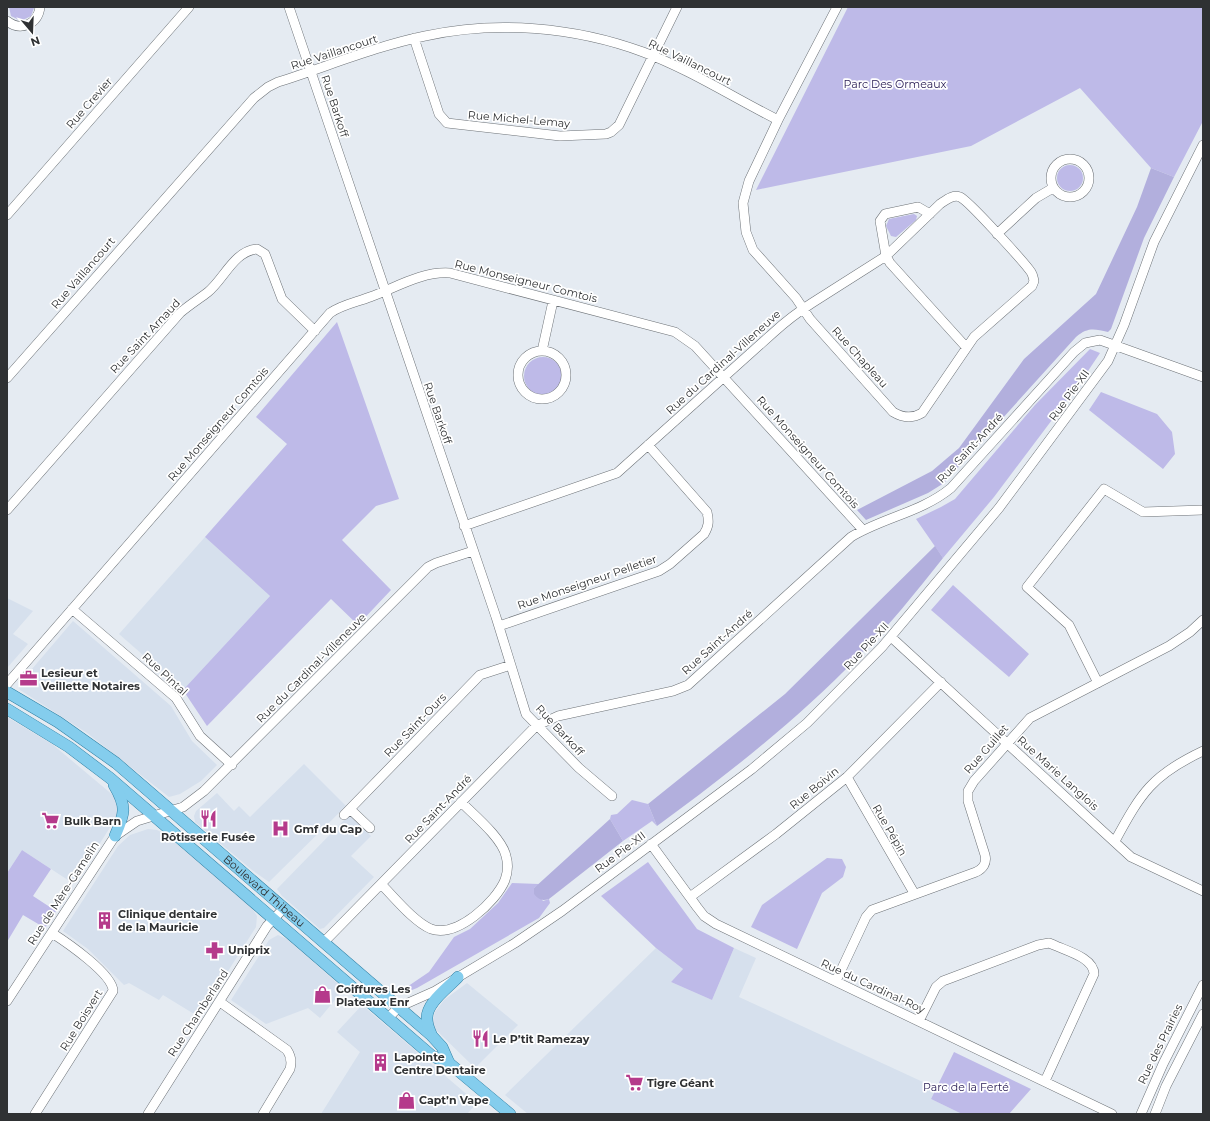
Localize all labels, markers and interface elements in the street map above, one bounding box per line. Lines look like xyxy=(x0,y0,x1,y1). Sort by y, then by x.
north arrow xyxy=(12,12,52,52)
street label: Rue Vaillancourt xyxy=(289,31,380,73)
text: N xyxy=(29,33,42,50)
street label: Rue Vaillancourt xyxy=(646,36,734,88)
street label: Rue Barkoff xyxy=(318,73,352,140)
street label: Rue Crevier xyxy=(63,74,115,132)
park label: Parc Des Ormeaux xyxy=(843,77,947,91)
street label: Rue Michel-Lemay xyxy=(467,108,571,130)
street label: Rue Vaillancourt xyxy=(48,234,118,312)
street label: Rue Monseigneur Comtois xyxy=(453,256,599,306)
street label: Rue Saint Arnaud xyxy=(107,296,183,376)
street label: Rue du Cardinal-Villeneuve xyxy=(663,307,783,417)
street label: Rue Chapleau xyxy=(829,324,891,390)
street label: Rue Monseigneur Comtois xyxy=(165,364,272,484)
street label: Rue Pie-XII xyxy=(1046,367,1092,423)
street label: Rue Barkoff xyxy=(421,380,456,447)
street label: Rue Monseigneur Comtois xyxy=(754,393,863,512)
street label: Rue Saint-André xyxy=(934,410,1006,486)
street label: Rue Monseigneur Pelletier xyxy=(515,552,659,612)
street label: Rue Saint-André xyxy=(679,606,756,678)
street label: Rue du Cardinal-Villeneuve xyxy=(253,610,369,726)
street label: Rue Pie-XII xyxy=(840,619,892,673)
street label: Rue Pintal xyxy=(139,649,191,699)
place label: Lesieur et Veillette Notaires xyxy=(40,666,140,693)
office icon: Lesieur et Veillette Notaires xyxy=(18,669,38,689)
street label: Rue Saint-Ours xyxy=(381,690,449,760)
street label: Rue Barkoff xyxy=(533,702,588,759)
street label: Rue Guillet xyxy=(961,721,1012,777)
street label: Rue Marie Langlois xyxy=(1014,733,1102,814)
street label: Rue Boivin xyxy=(787,764,841,812)
street label: Rue Saint-André xyxy=(401,771,475,846)
street label: Rue Pépin xyxy=(870,802,910,858)
restaurant icon: Rôtisserie Fusée xyxy=(198,809,218,829)
supermarket icon: Bulk Barn xyxy=(41,811,61,831)
place label: Bulk Barn xyxy=(64,814,121,828)
hospital icon: Gmf du Cap xyxy=(271,819,291,839)
place label: Gmf du Cap xyxy=(294,822,362,836)
street label: Rue Pie-XII xyxy=(592,828,648,876)
place label: Rôtisserie Fusée xyxy=(161,830,255,844)
street label: Rue de Mère-Gamelin xyxy=(24,838,102,948)
street label: Boulevard Thibeau xyxy=(220,852,308,930)
place label: Clinique dentaire de la Mauricie xyxy=(118,907,217,934)
building icon: Clinique dentaire de la Mauricie xyxy=(95,910,115,930)
pharmacy icon: Uniprix xyxy=(205,940,225,960)
place label: Uniprix xyxy=(228,943,270,957)
street label: Rue du Cardinal-Roy xyxy=(819,956,927,1016)
street label: Rue Chamberland xyxy=(165,967,231,1059)
place label: Coiffures Les Plateaux Enr xyxy=(336,982,411,1009)
shop icon: Coiffures Les Plateaux Enr xyxy=(313,985,333,1005)
street label: Rue Boisvert xyxy=(57,986,106,1053)
street label: Rue des Prairies xyxy=(1135,1001,1186,1086)
restaurant icon: Le P’tit Ramezay xyxy=(470,1029,490,1049)
place label: Le P’tit Ramezay xyxy=(493,1032,590,1046)
place label: Lapointe Centre Dentaire xyxy=(394,1050,486,1077)
building icon: Lapointe Centre Dentaire xyxy=(371,1053,391,1073)
supermarket icon: Tigre Géant xyxy=(624,1073,644,1093)
place label: Tigre Géant xyxy=(647,1076,714,1090)
park label: Parc de la Ferté xyxy=(923,1080,1009,1094)
shop icon: Capt’n Vape xyxy=(396,1090,416,1110)
place label: Capt’n Vape xyxy=(419,1093,489,1107)

